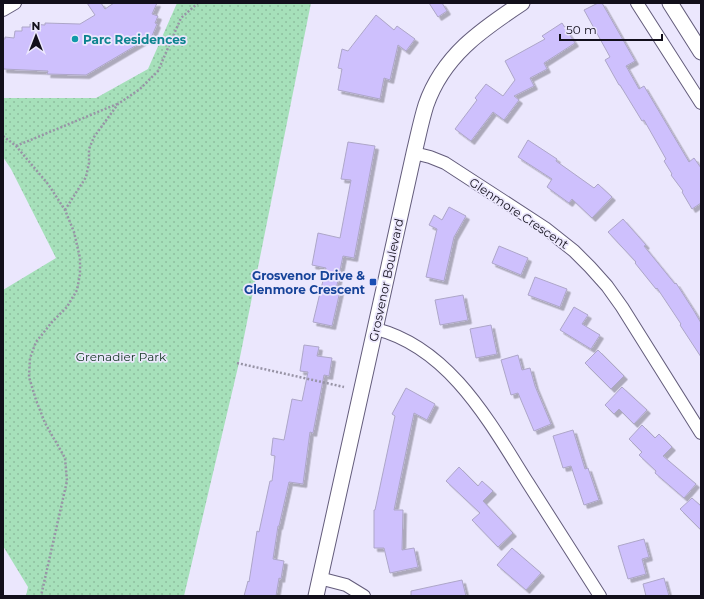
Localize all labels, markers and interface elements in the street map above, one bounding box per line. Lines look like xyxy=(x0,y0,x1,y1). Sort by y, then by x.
north arrow xyxy=(16,16,56,56)
scale bar xyxy=(560,16,662,42)
text: N xyxy=(32,19,40,33)
text: 50 m xyxy=(566,22,597,37)
place label: Parc Residences xyxy=(83,32,187,47)
marker: Parc Residences xyxy=(70,34,80,44)
street label: Glenmore Crescent xyxy=(467,174,572,252)
street label: Grosvenor Boulevard xyxy=(366,217,406,343)
place label: Grosvenor Drive & Glenmore Crescent xyxy=(244,268,366,297)
marker: Grosvenor Drive & Glenmore Crescent xyxy=(368,277,378,287)
park label: Grenadier Park xyxy=(76,349,167,364)

